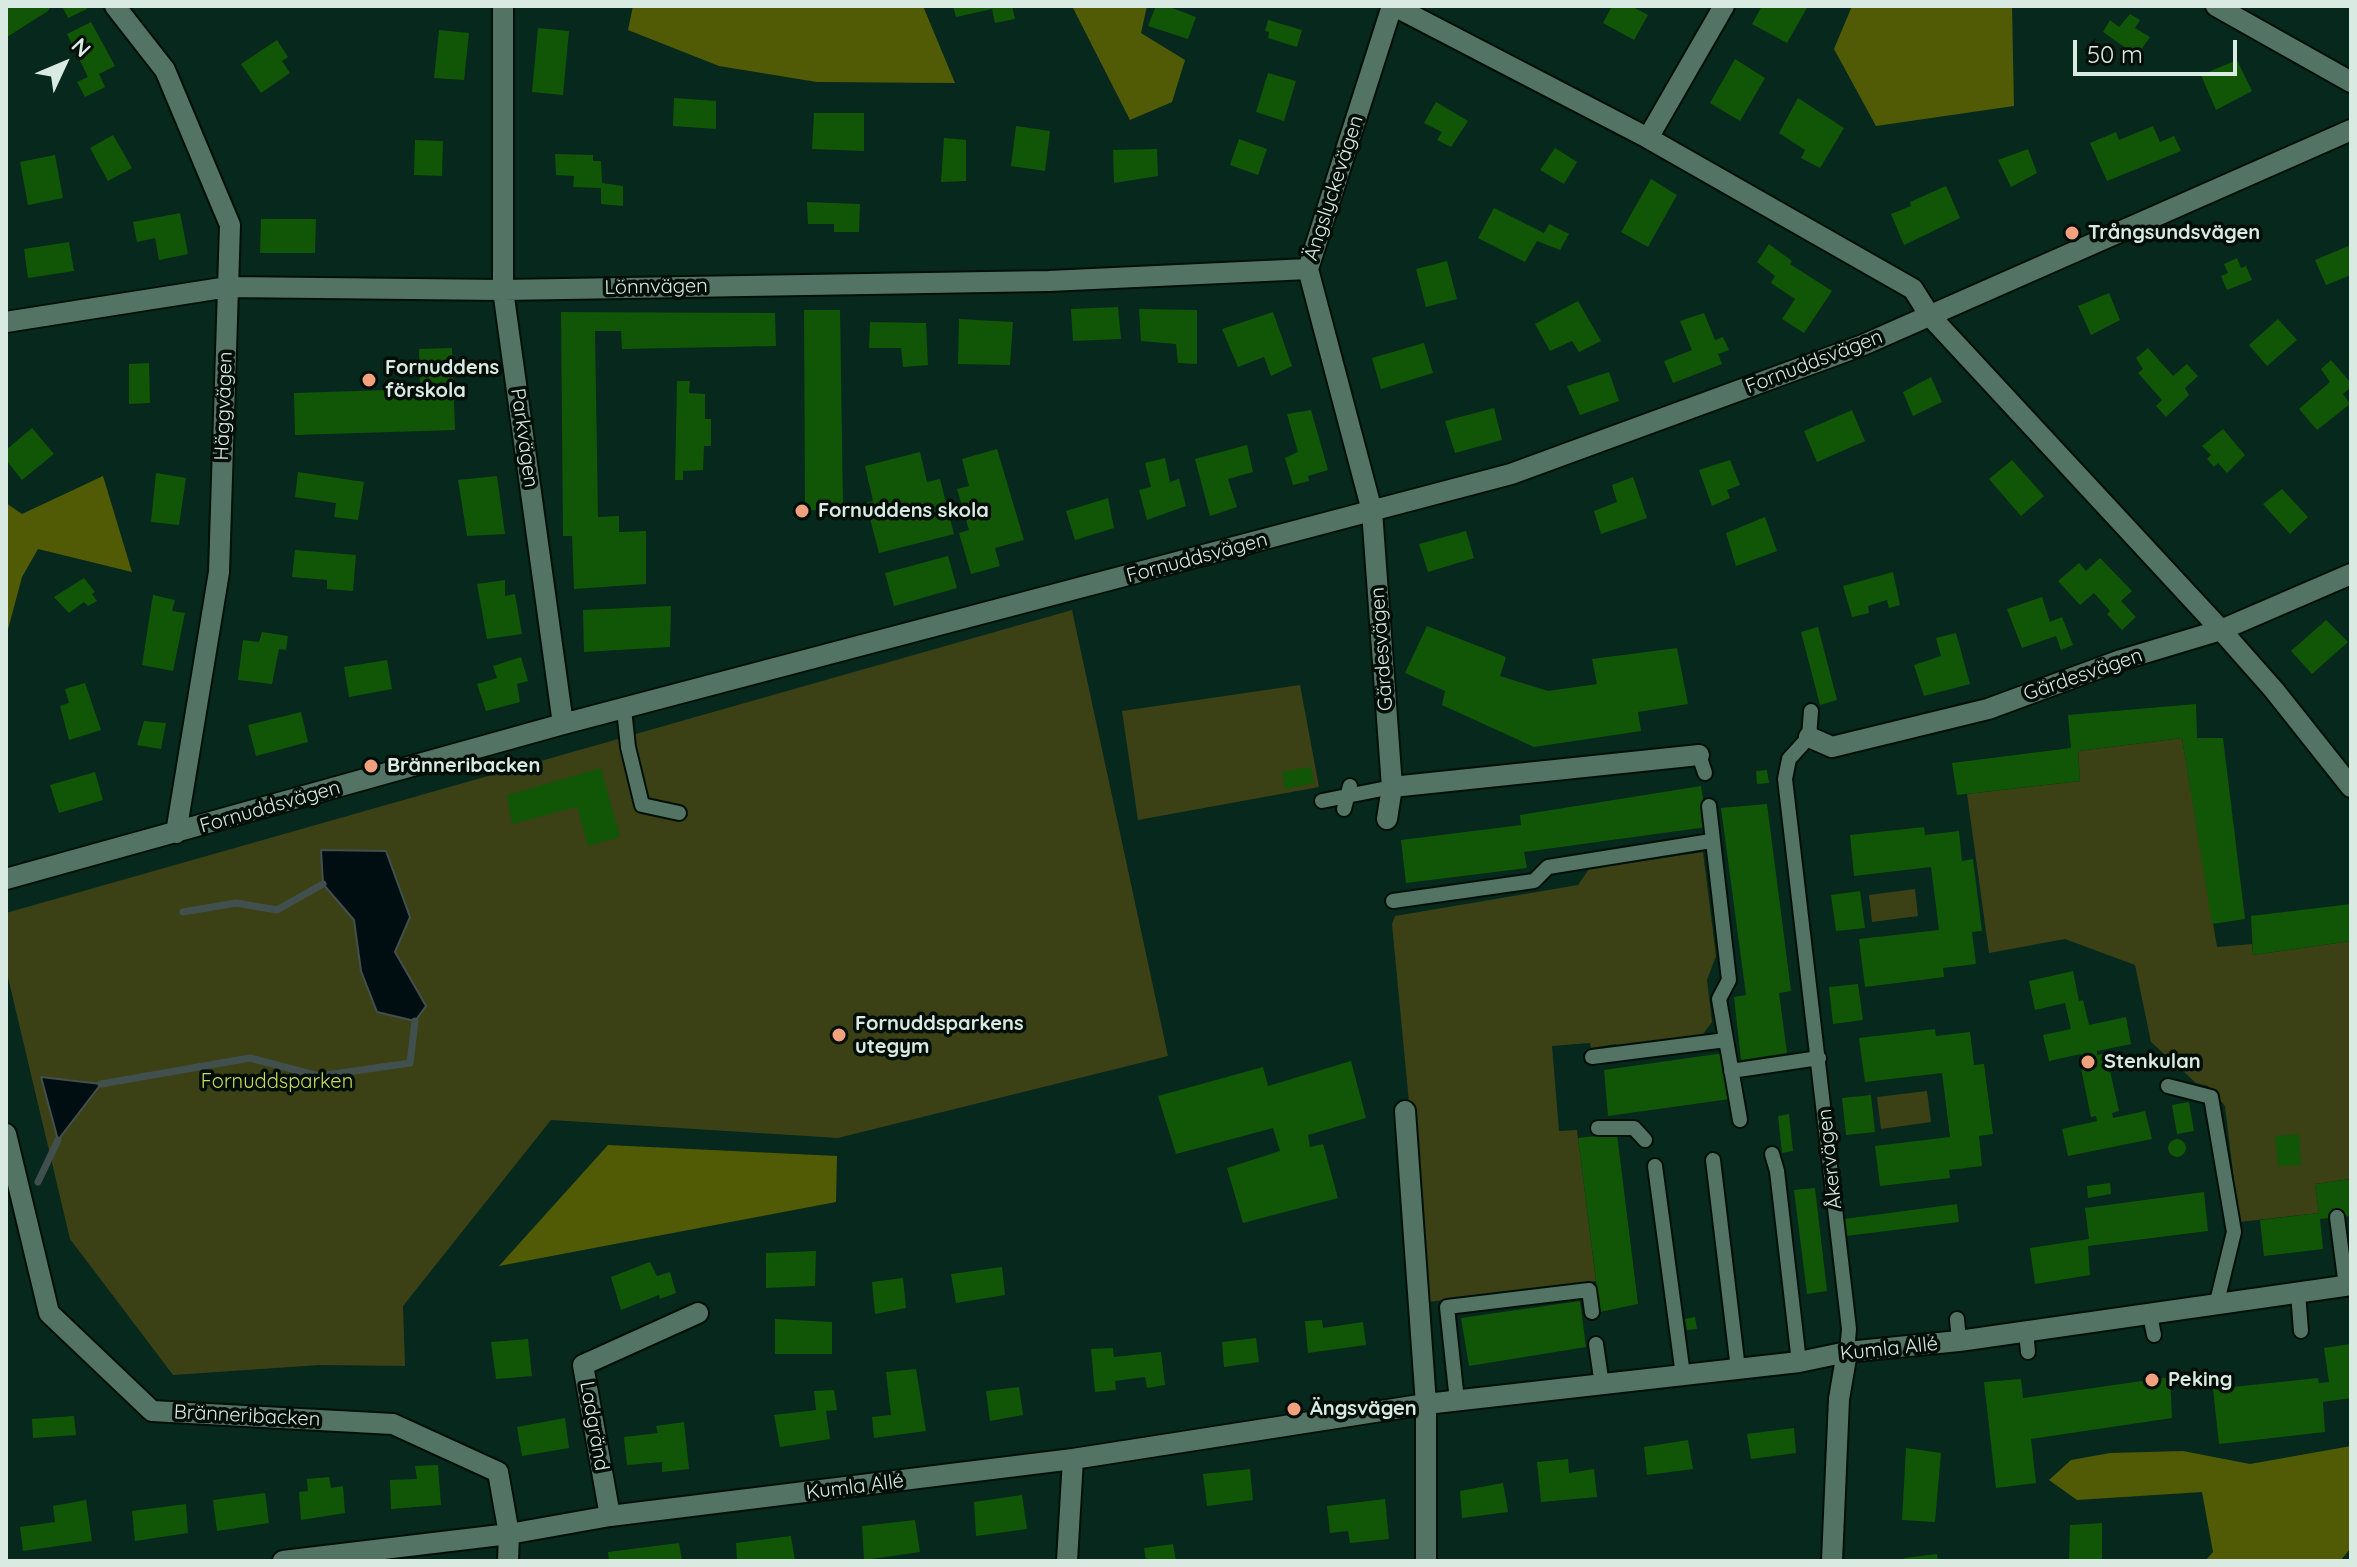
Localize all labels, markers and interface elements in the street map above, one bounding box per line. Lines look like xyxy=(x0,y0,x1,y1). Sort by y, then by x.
north arrow xyxy=(24,24,104,104)
scale bar xyxy=(2077,24,2241,74)
text: N xyxy=(66,32,97,63)
text: 50 m xyxy=(2087,39,2143,69)
street label: Ängslyckevägen xyxy=(1299,112,1369,264)
place label: Trångsundsvägen xyxy=(2088,221,2260,245)
marker: Trångsundsvägen xyxy=(2063,224,2081,242)
street label: Lönnvägen xyxy=(604,274,708,300)
street label: Fornuddsvägen xyxy=(1742,325,1886,399)
street label: Häggvägen xyxy=(210,351,238,461)
place label: Fornuddens förskola xyxy=(385,356,499,403)
marker: Fornuddens förskola xyxy=(360,371,378,389)
street label: Parkvägen xyxy=(505,387,543,489)
place label: Fornuddens skola xyxy=(818,499,989,523)
marker: Fornuddens skola xyxy=(793,502,811,520)
street label: Fornuddsvägen xyxy=(1124,528,1270,588)
street label: Gärdesvägen xyxy=(1366,586,1398,712)
street label: Gärdesvägen xyxy=(2020,643,2146,707)
place label: Bränneribacken xyxy=(387,754,540,778)
marker: Bränneribacken xyxy=(362,757,380,775)
street label: Fornuddsvägen xyxy=(197,775,343,839)
place label: Fornuddsparkens utegym xyxy=(855,1012,1024,1059)
marker: Fornuddsparkens utegym xyxy=(830,1026,848,1044)
place label: Stenkulan xyxy=(2104,1050,2201,1074)
marker: Stenkulan xyxy=(2079,1053,2097,1071)
park label: Fornuddsparken xyxy=(201,1070,353,1094)
street label: Åkervägen xyxy=(1813,1108,1847,1210)
street label: Kumla Allé xyxy=(1839,1332,1939,1366)
place label: Peking xyxy=(2168,1368,2232,1392)
marker: Peking xyxy=(2143,1371,2161,1389)
street label: Ladgränd xyxy=(574,1379,614,1473)
place label: Ängsvägen xyxy=(1310,1397,1417,1421)
street label: Bränneribacken xyxy=(173,1400,321,1432)
marker: Ängsvägen xyxy=(1285,1400,1303,1418)
street label: Kumla Allé xyxy=(805,1469,905,1505)

